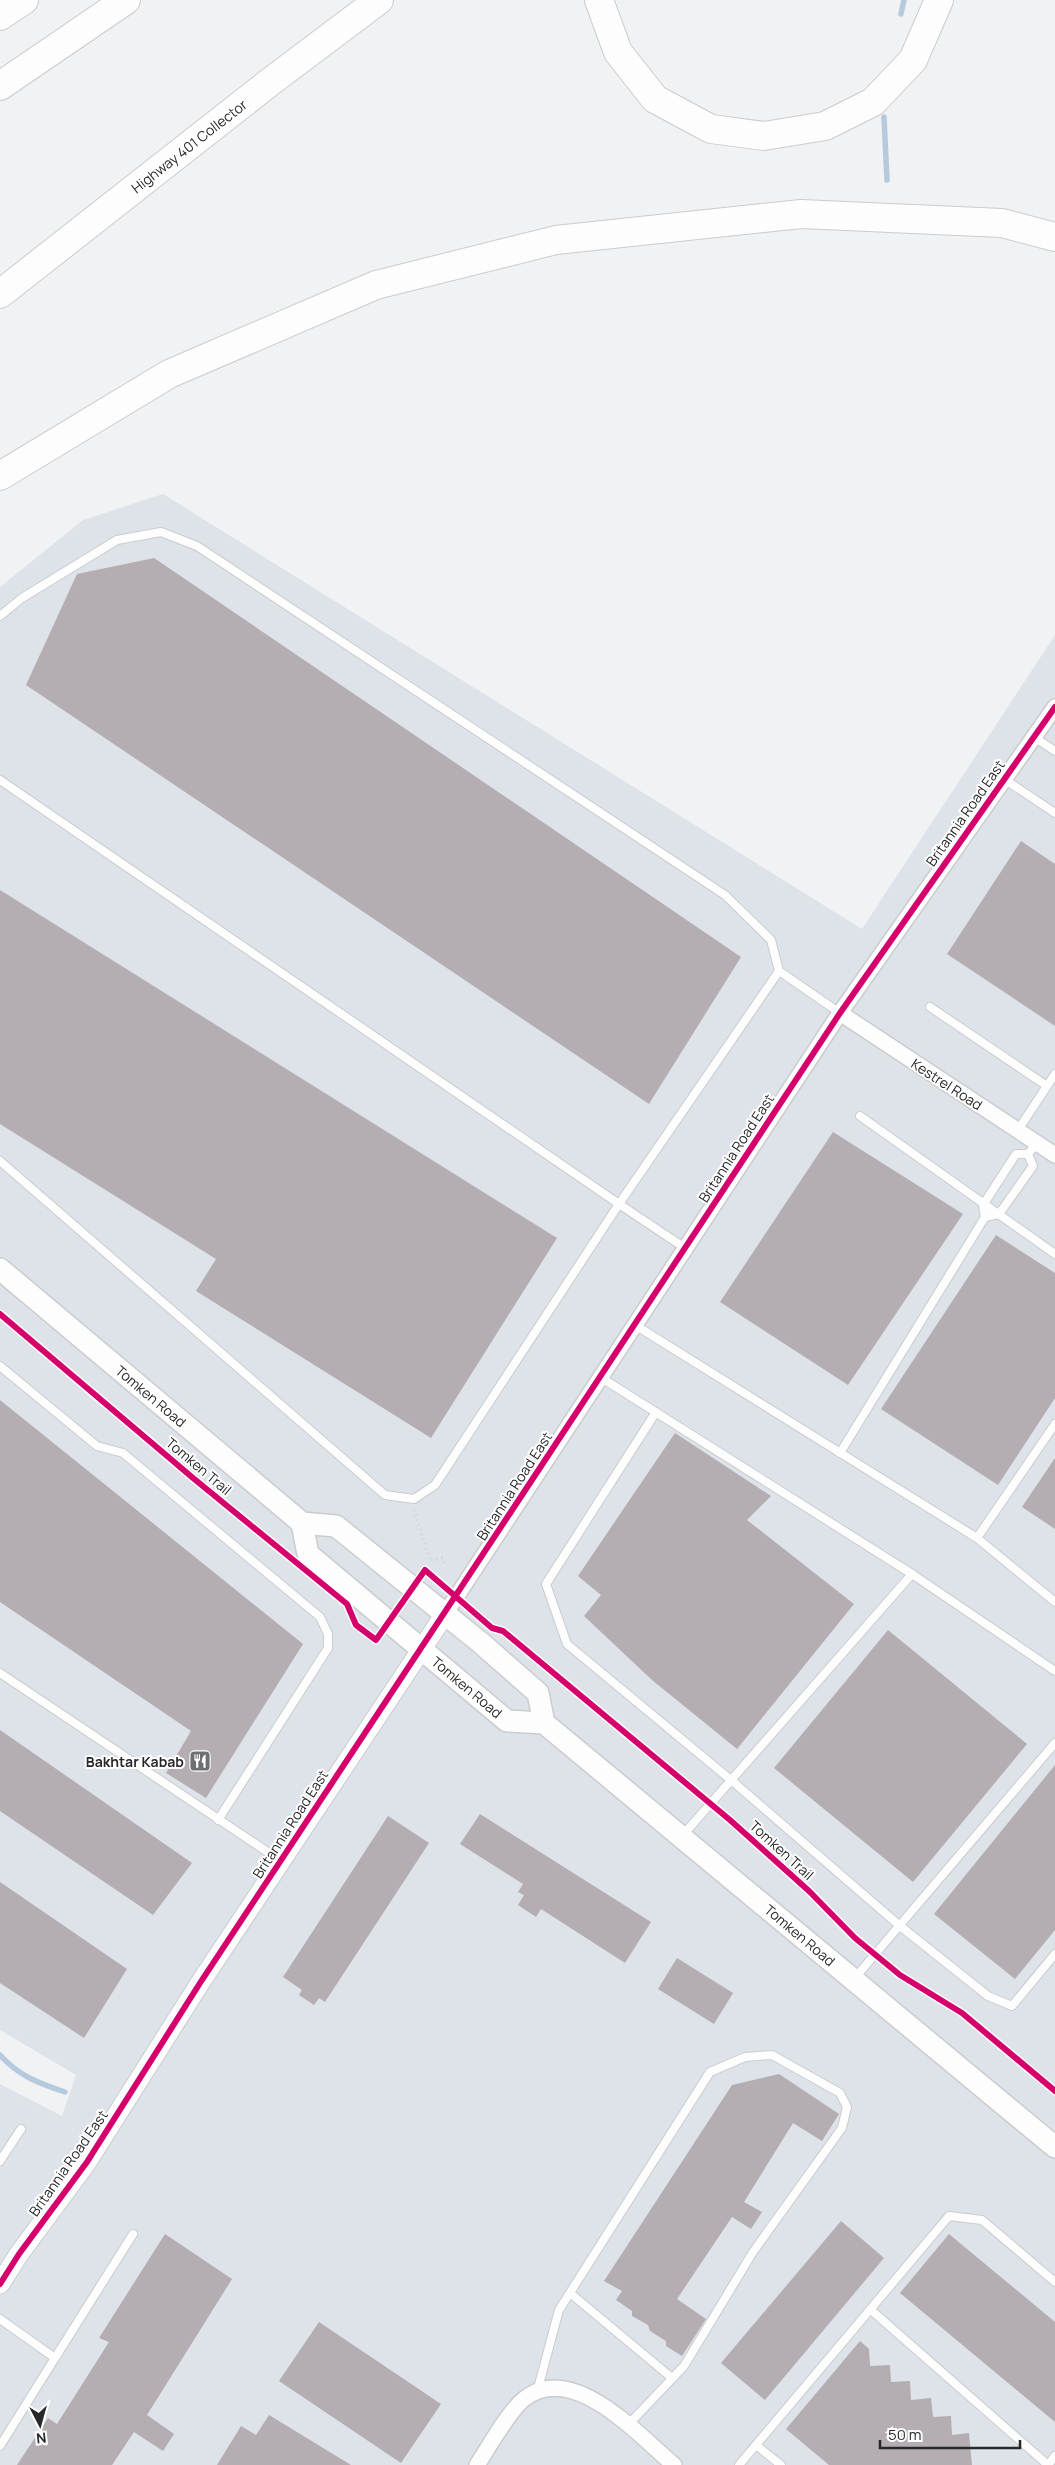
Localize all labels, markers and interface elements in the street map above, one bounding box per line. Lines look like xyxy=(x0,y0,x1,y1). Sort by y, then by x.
street label: Highway 401 Collector xyxy=(127,95,251,197)
street label: Britannia Road East xyxy=(921,756,1009,870)
street label: Kestrel Road xyxy=(908,1054,986,1114)
street label: Britannia Road East xyxy=(694,1090,778,1206)
street label: Tomken Road xyxy=(112,1361,190,1431)
street label: Britannia Road East xyxy=(472,1428,556,1544)
street label: Tomken Trail xyxy=(162,1433,236,1499)
street label: Tomken Road xyxy=(428,1652,506,1722)
restaurant icon: Bakhtar Kabab xyxy=(188,1749,212,1773)
place label: Bakhtar Kabab xyxy=(86,1752,184,1771)
street label: Britannia Road East xyxy=(248,1766,332,1882)
street label: Tomken Trail xyxy=(746,1816,818,1884)
street label: Tomken Road xyxy=(761,1900,839,1970)
street label: Britannia Road East xyxy=(24,2106,112,2220)
north arrow xyxy=(15,2400,65,2450)
scale bar xyxy=(880,2418,1020,2450)
text: 50 m xyxy=(888,2424,922,2445)
text: N xyxy=(35,2428,47,2448)

